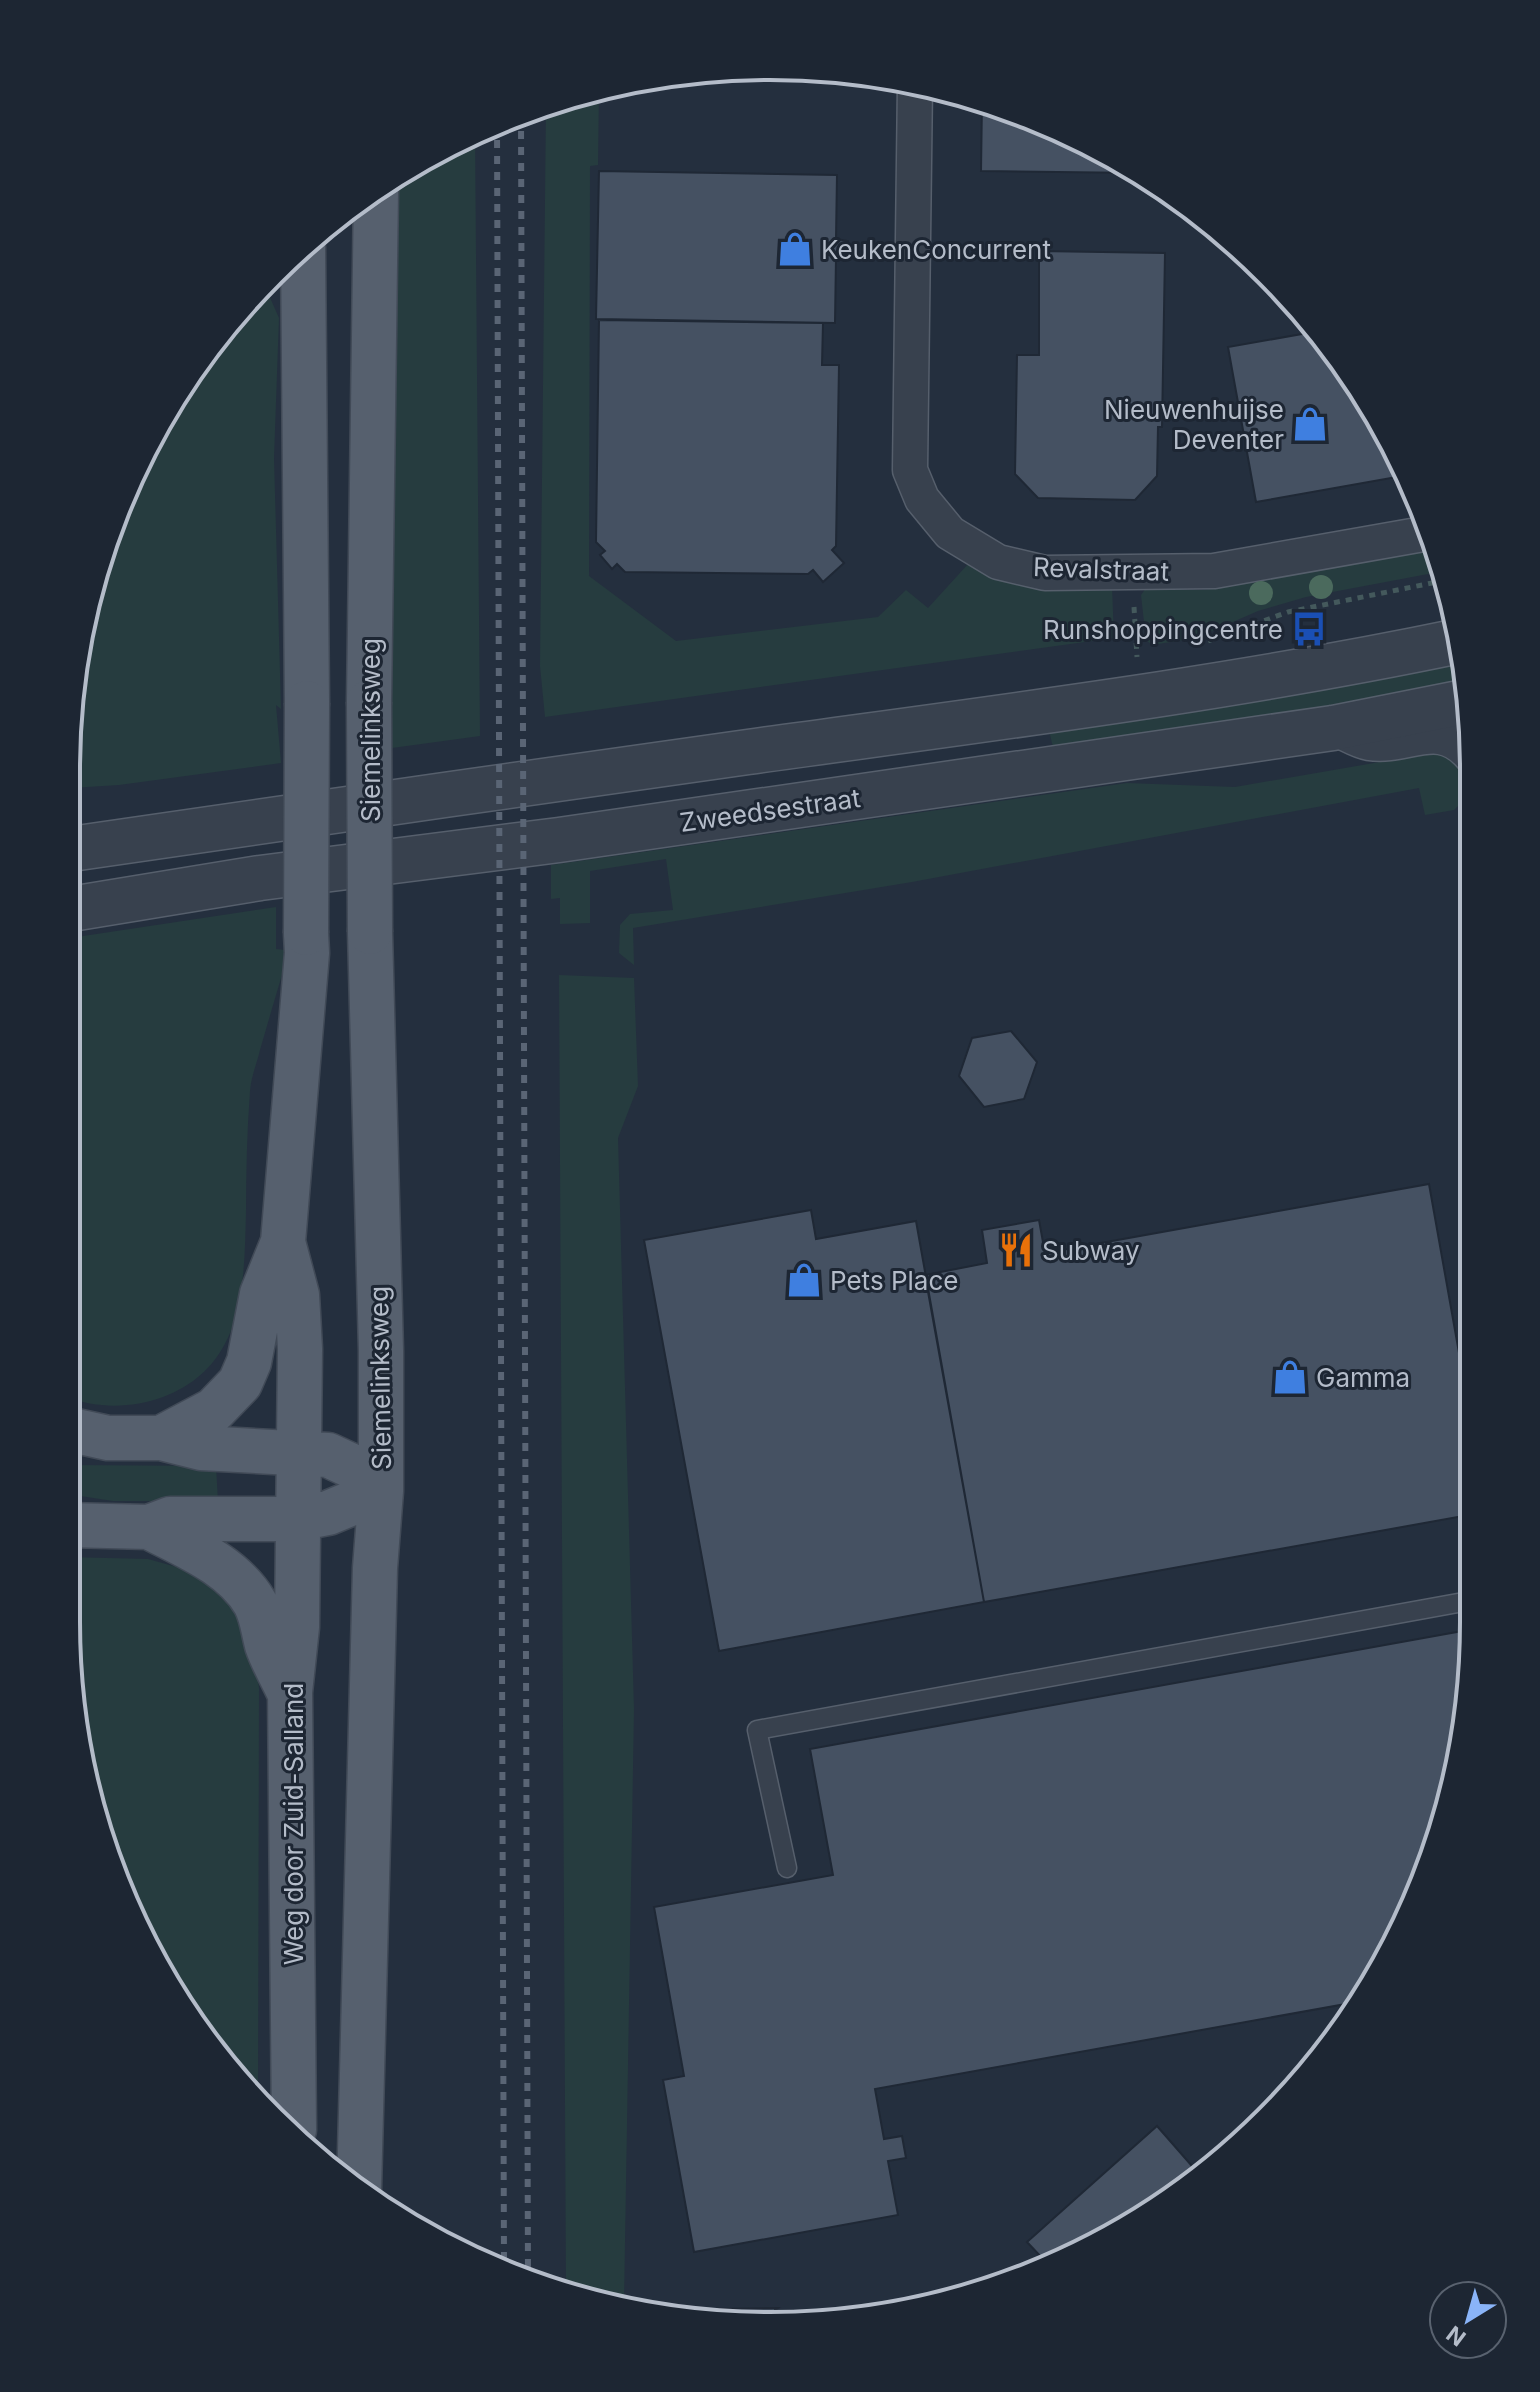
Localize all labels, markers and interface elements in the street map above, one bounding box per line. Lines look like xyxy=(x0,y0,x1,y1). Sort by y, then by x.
shop icon: KeukenConcurrent xyxy=(776,230,814,268)
place label: KeukenConcurrent xyxy=(821,234,1051,265)
place label: Nieuwenhuijse Deventer xyxy=(1104,394,1284,455)
shop icon: Nieuwenhuijse Deventer xyxy=(1291,405,1329,443)
street label: Revalstraat xyxy=(1032,551,1170,587)
bus stop icon: Runshoppingcentre xyxy=(1290,610,1328,648)
place label: Runshoppingcentre xyxy=(1043,614,1283,645)
street label: Siemelinksweg xyxy=(355,638,386,822)
street label: Zweedsestraat xyxy=(678,782,862,838)
restaurant icon: Subway xyxy=(997,1231,1035,1269)
place label: Subway xyxy=(1042,1235,1140,1266)
shop icon: Pets Place xyxy=(785,1261,823,1299)
place label: Pets Place xyxy=(830,1265,958,1296)
street label: Siemelinksweg xyxy=(363,1286,397,1470)
shop icon: Gamma xyxy=(1271,1358,1309,1396)
place label: Gamma xyxy=(1316,1362,1410,1393)
street label: Weg door Zuid-Salland xyxy=(278,1683,309,1965)
north arrow xyxy=(1428,2280,1508,2360)
text: N xyxy=(1441,2321,1470,2351)

